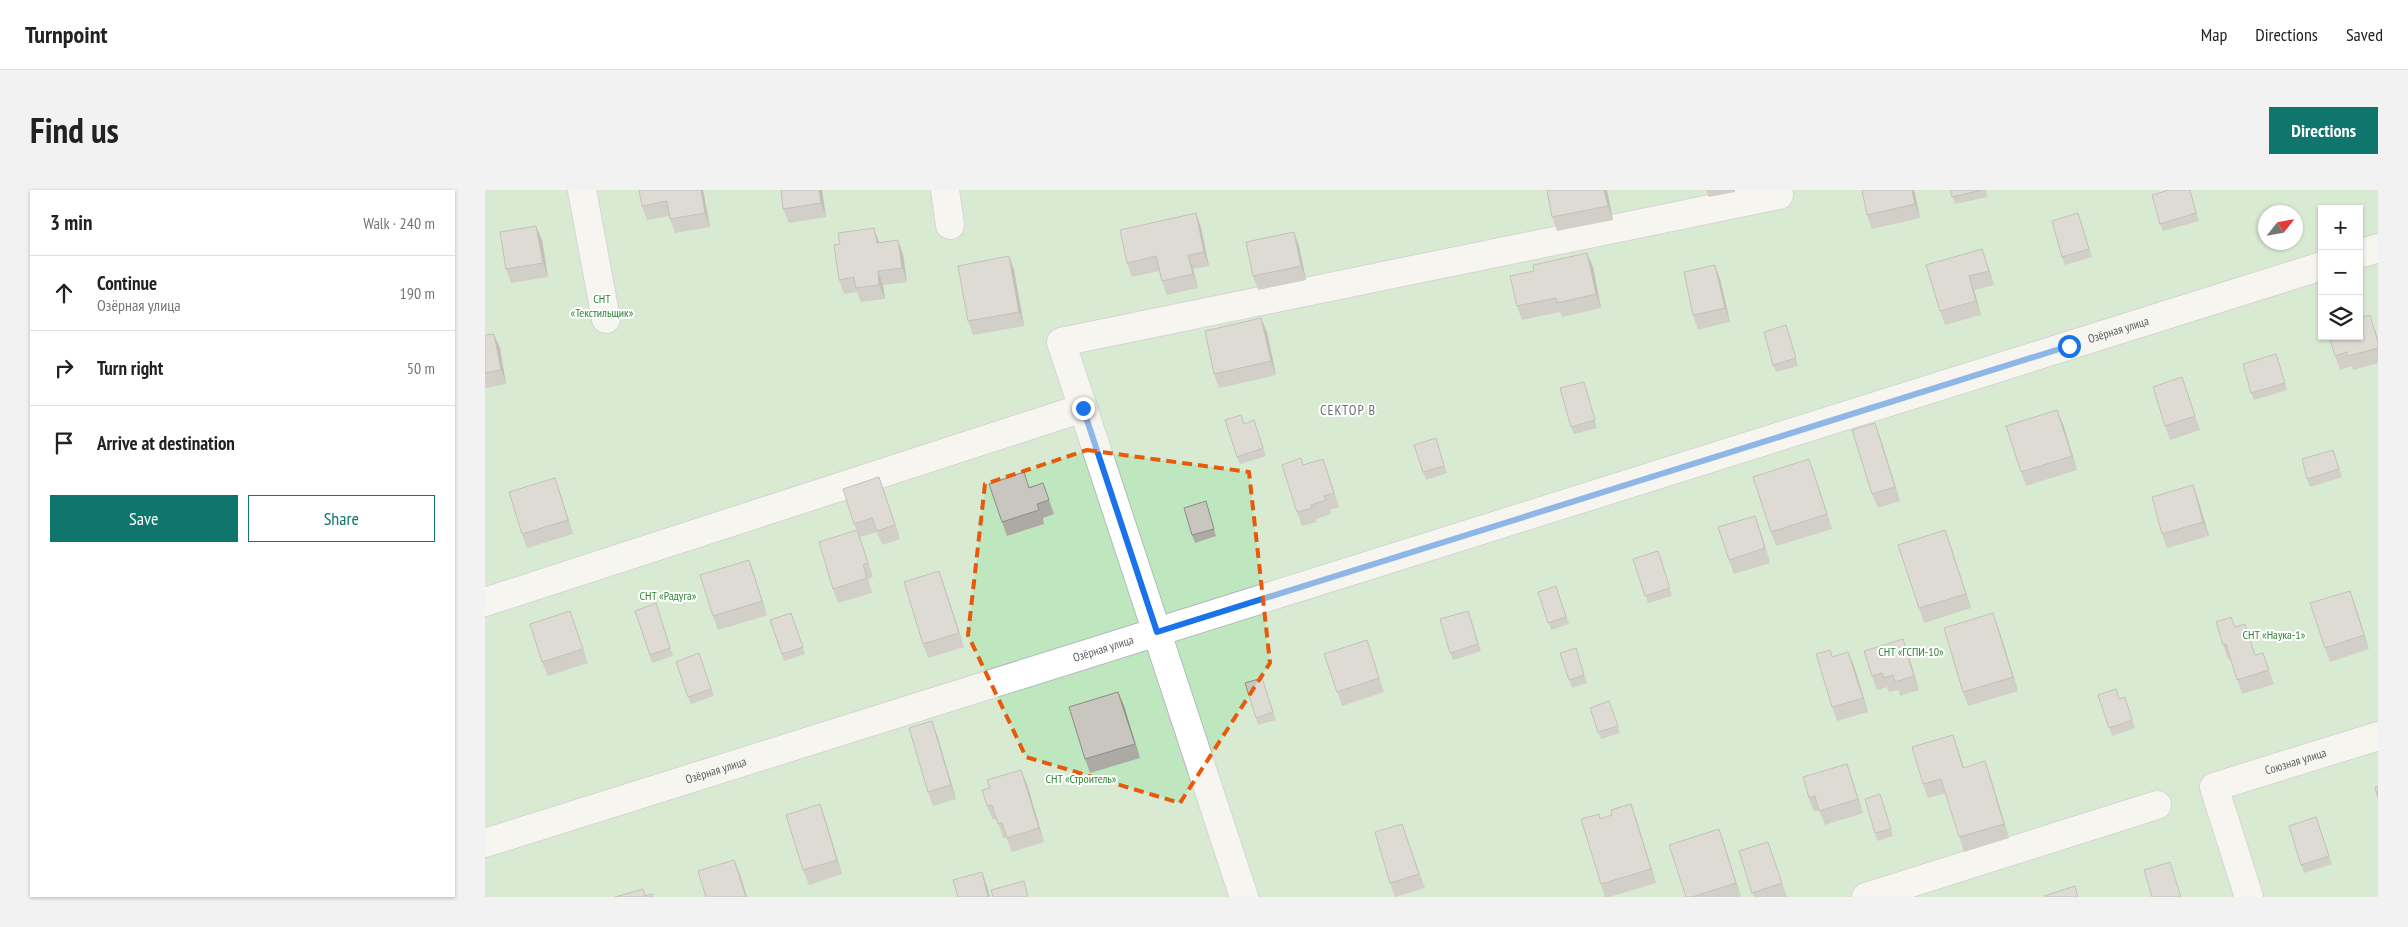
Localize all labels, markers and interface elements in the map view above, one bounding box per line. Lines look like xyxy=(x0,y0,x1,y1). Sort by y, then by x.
text: Turnpoint xyxy=(25,19,107,50)
text: Map xyxy=(2201,23,2227,46)
text: Directions xyxy=(2255,23,2318,46)
text: Saved xyxy=(2346,23,2383,46)
text: Find us xyxy=(30,107,119,153)
button: Directions xyxy=(2269,107,2378,154)
north arrow xyxy=(2258,205,2303,250)
map controls xyxy=(2318,205,2363,340)
button: + xyxy=(2318,205,2363,250)
text: 3 min xyxy=(50,209,92,236)
text: Walk · 240 m xyxy=(363,213,435,233)
button: − xyxy=(2318,250,2363,295)
text: Continue xyxy=(97,271,157,295)
icon: ahead xyxy=(50,279,78,307)
text: 190 m xyxy=(400,283,435,303)
park label: СНТ «Текстильщик» xyxy=(571,291,634,320)
text: Озёрная улица xyxy=(97,295,181,315)
button: layers xyxy=(2318,295,2363,340)
street label: Озёрная улица xyxy=(2086,313,2151,346)
route start xyxy=(2058,335,2081,358)
icon: right xyxy=(50,354,78,382)
text: Turn right xyxy=(97,356,163,380)
text: 50 m xyxy=(407,358,435,378)
route end xyxy=(1072,397,1095,420)
district label: СЕКТОР В xyxy=(1320,401,1376,419)
icon: arrive xyxy=(50,429,78,457)
text: Arrive at destination xyxy=(97,431,235,455)
button: Save xyxy=(50,495,238,542)
button: Share xyxy=(248,495,435,542)
park label: СНТ «Радуга» xyxy=(640,588,697,603)
park label: СНТ «Наука-1» xyxy=(2243,627,2306,642)
street label: Озёрная улица xyxy=(1071,632,1135,665)
park label: СНТ «ГСПИ-10» xyxy=(1878,644,1944,659)
street label: Союзная улица xyxy=(2263,744,2328,778)
street label: Озёрная улица xyxy=(684,753,748,787)
park label: СНТ «Строитель» xyxy=(1046,771,1117,786)

